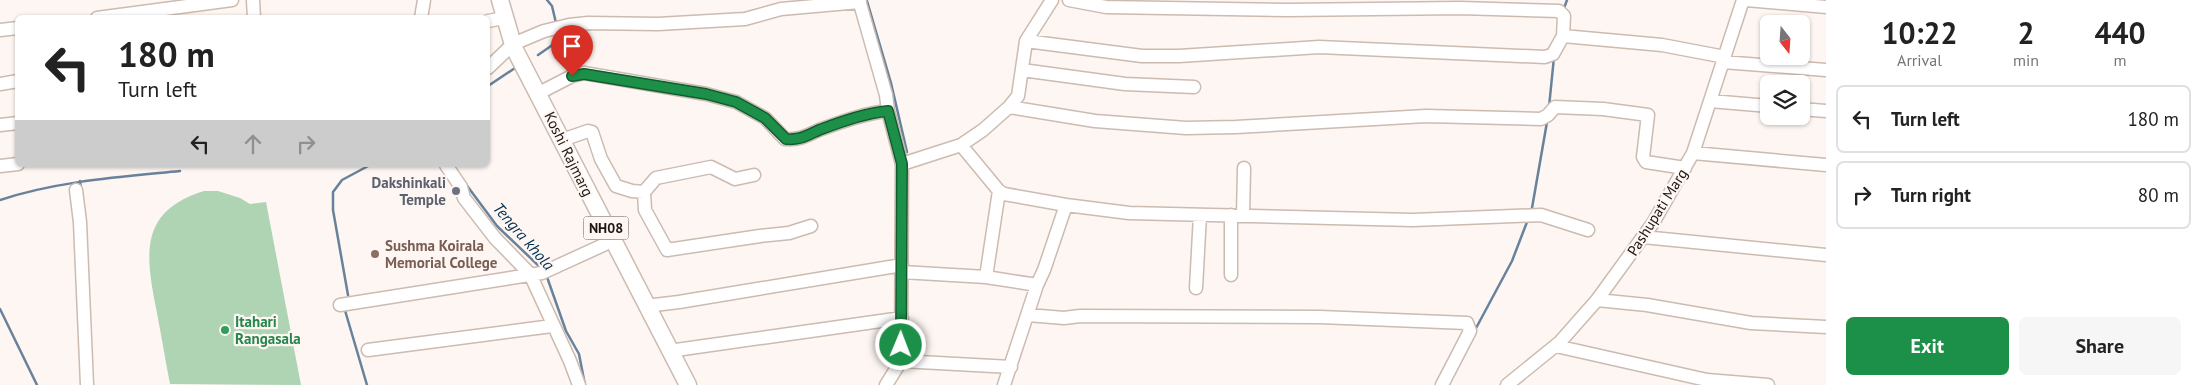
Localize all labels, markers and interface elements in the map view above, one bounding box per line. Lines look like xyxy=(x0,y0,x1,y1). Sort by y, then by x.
text: 10:22 xyxy=(1881,13,1958,52)
text: 2 xyxy=(2018,13,2035,52)
text: 440 xyxy=(2094,13,2146,52)
north arrow xyxy=(1760,15,1810,65)
map controls xyxy=(1760,15,1810,125)
pin xyxy=(551,25,593,76)
text: 180 m xyxy=(118,31,215,77)
icon: arrive xyxy=(558,32,586,60)
icon: left xyxy=(35,35,100,100)
text: Arrival xyxy=(1897,50,1942,70)
text: min xyxy=(2013,50,2039,70)
text: m xyxy=(2114,50,2127,70)
text: Turn left xyxy=(118,75,197,103)
button: layers xyxy=(1760,75,1810,125)
icon: left xyxy=(1848,105,1876,133)
text: Turn left xyxy=(1891,107,1960,131)
text: 180 m xyxy=(2127,107,2179,131)
street label: Koshi Rajmarg xyxy=(540,108,598,200)
icon: left xyxy=(186,130,214,158)
icon: ahead xyxy=(239,130,267,158)
icon: right xyxy=(292,130,320,158)
street label: Pashupati Marg xyxy=(1623,165,1691,259)
place label: Dakshinkali Temple xyxy=(372,173,446,209)
icon: right xyxy=(1848,181,1876,209)
text: Turn right xyxy=(1891,183,1971,207)
text: 80 m xyxy=(2138,183,2179,207)
marker: Dakshinkali Temple xyxy=(450,185,462,197)
water label: Tengra khola xyxy=(489,198,559,274)
road number: NH08 xyxy=(584,217,628,240)
place label: Sushma Koirala Memorial College xyxy=(385,236,498,272)
marker: Sushma Koirala Memorial College xyxy=(369,248,381,260)
place label: Itahari Rangasala xyxy=(235,312,301,348)
button: Exit xyxy=(1846,317,2009,375)
button: Share xyxy=(2019,317,2181,375)
position arrow xyxy=(874,318,926,370)
marker: Itahari Rangasala xyxy=(219,324,231,336)

